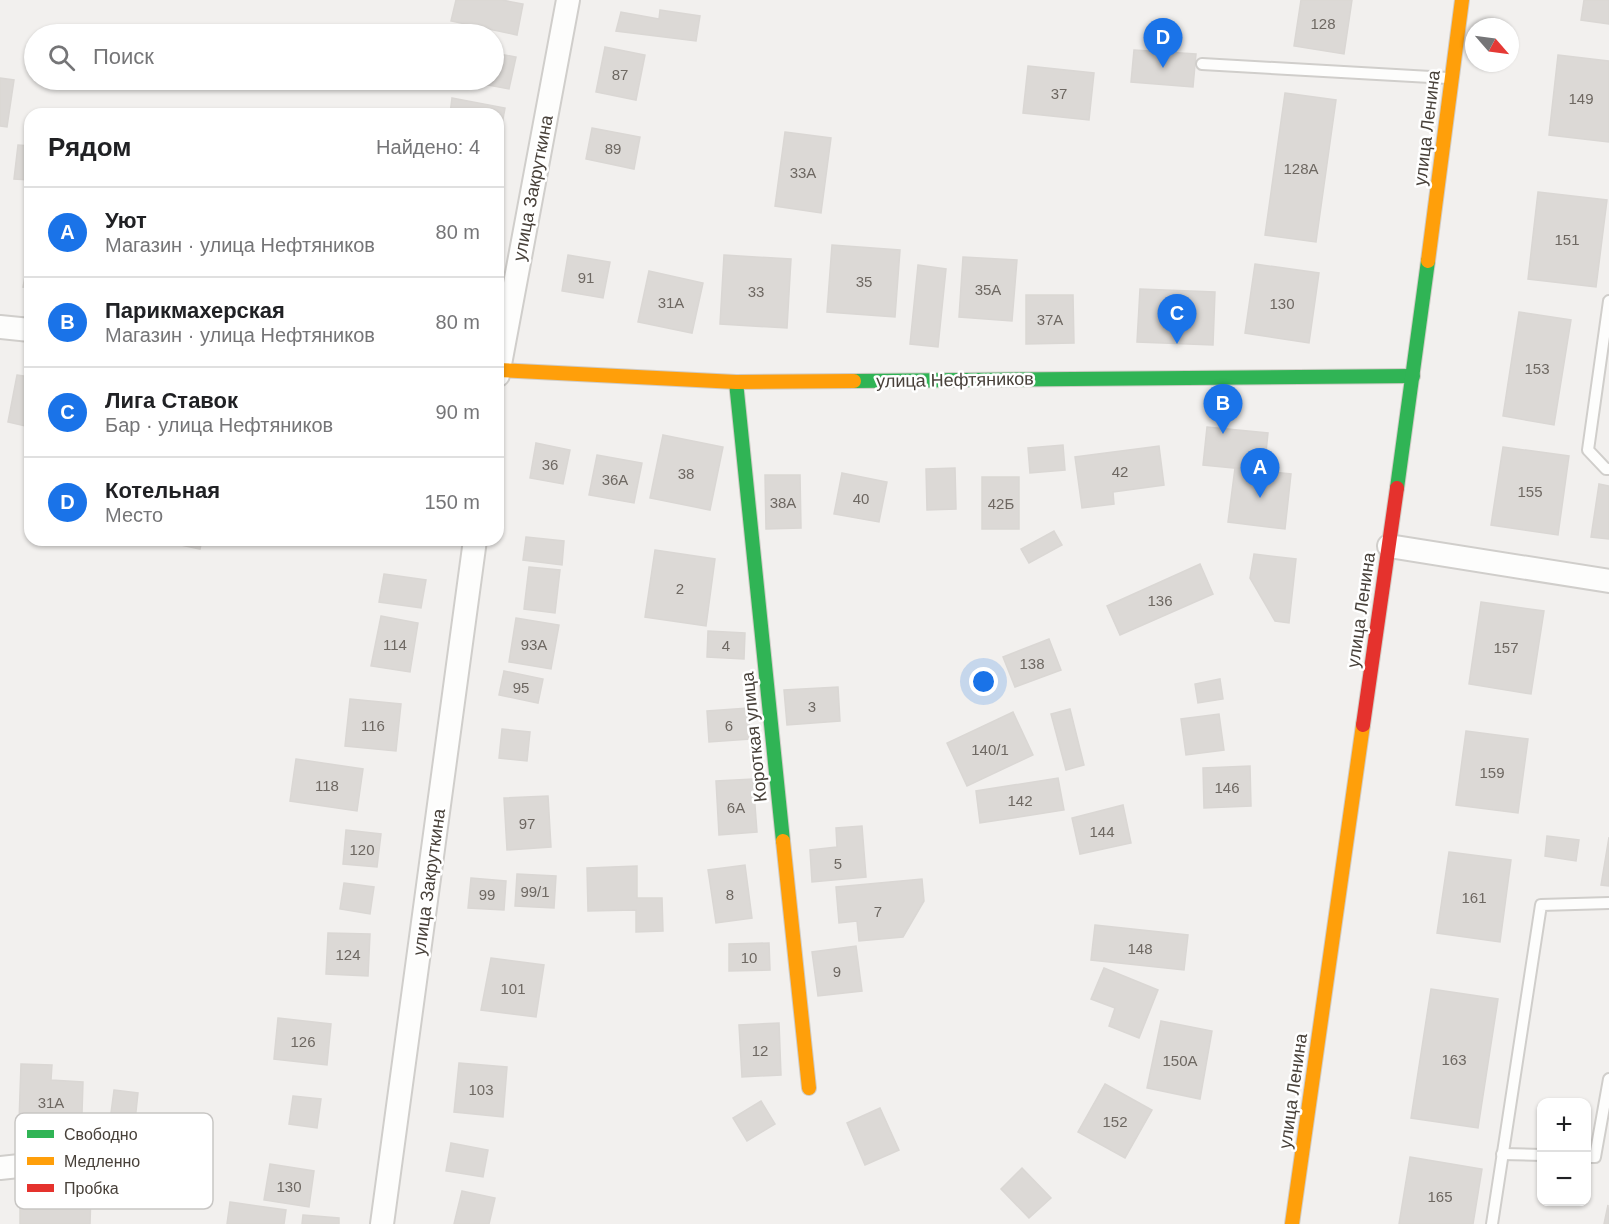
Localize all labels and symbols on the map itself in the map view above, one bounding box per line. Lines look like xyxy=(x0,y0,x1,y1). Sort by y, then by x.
house number: 128 xyxy=(1310,15,1336,32)
north arrow xyxy=(1465,18,1519,72)
pin: D xyxy=(1144,19,1182,68)
house number: 87 xyxy=(612,66,628,83)
street label: улица Ленина xyxy=(1410,68,1444,187)
house number: 37 xyxy=(1051,85,1067,102)
house number: 149 xyxy=(1568,90,1594,107)
street label: улица Закруткина xyxy=(509,112,557,263)
house number: 89 xyxy=(605,140,621,157)
house number: 128А xyxy=(1283,160,1319,177)
house number: 33А xyxy=(790,164,816,181)
house number: 151 xyxy=(1554,231,1580,248)
house number: 91 xyxy=(578,269,594,286)
house number: 35 xyxy=(856,273,872,290)
house number: 35А xyxy=(975,281,1001,298)
house number: 33 xyxy=(748,283,764,300)
house number: 31А xyxy=(658,294,684,311)
pin: C xyxy=(1158,294,1196,344)
house number: 130 xyxy=(1269,295,1295,312)
house number: 37А xyxy=(1037,311,1063,328)
house number: 153 xyxy=(1524,360,1550,377)
street label: улица Нефтяников xyxy=(876,369,1034,391)
pin: B xyxy=(1204,384,1242,434)
pin: A xyxy=(1240,448,1280,498)
house number: 36 xyxy=(542,456,558,473)
house number: 42 xyxy=(1112,463,1128,480)
house number: 38 xyxy=(678,465,694,482)
house number: 36А xyxy=(602,471,628,488)
house number: 155 xyxy=(1517,483,1543,500)
house number: 40 xyxy=(853,490,869,507)
house number: 38А xyxy=(770,494,796,511)
house number: 42Б xyxy=(988,495,1014,512)
street label: улица Ленина xyxy=(1343,550,1379,669)
house number: 2 xyxy=(676,580,684,597)
house number: 136 xyxy=(1147,592,1173,609)
house number: 114 xyxy=(383,636,407,653)
house number: 93А xyxy=(521,636,547,653)
house number: 4 xyxy=(722,637,730,654)
house number: 157 xyxy=(1493,639,1519,656)
house number: 138 xyxy=(1019,655,1045,672)
your location xyxy=(969,667,998,696)
street label: Короткая улица xyxy=(737,670,771,803)
house number: 95 xyxy=(513,679,529,696)
house number: 3 xyxy=(808,698,816,715)
house number: 116 xyxy=(361,717,385,734)
house number: 6 xyxy=(725,717,733,734)
house number: 140/1 xyxy=(971,741,1009,758)
house number: 159 xyxy=(1479,764,1505,781)
house number: 118 xyxy=(315,777,339,794)
house number: 146 xyxy=(1214,779,1240,796)
house number: 142 xyxy=(1007,792,1033,809)
house number: 6А xyxy=(727,799,745,816)
street label: улица Закруткина xyxy=(409,806,449,957)
house number: 97 xyxy=(519,815,535,832)
house number: 144 xyxy=(1089,823,1115,840)
house number: 120 xyxy=(349,841,375,858)
house number: 5 xyxy=(834,855,842,872)
house number: 99/1 xyxy=(520,883,550,900)
house number: 99 xyxy=(479,886,495,903)
house number: 8 xyxy=(726,886,734,903)
house number: 161 xyxy=(1461,889,1487,906)
house number: 7 xyxy=(874,903,882,920)
house number: 148 xyxy=(1127,940,1153,957)
house number: 124 xyxy=(335,946,361,963)
house number: 10 xyxy=(741,949,757,966)
house number: 9 xyxy=(833,963,841,980)
house number: 101 xyxy=(500,980,526,997)
street label: улица Ленина xyxy=(1275,1031,1311,1150)
house number: 126 xyxy=(290,1033,316,1050)
house number: 12 xyxy=(752,1042,768,1059)
house number: 163 xyxy=(1441,1051,1467,1068)
house number: 150А xyxy=(1162,1052,1198,1069)
house number: 103 xyxy=(468,1081,494,1098)
house number: 31А xyxy=(38,1094,64,1111)
legend xyxy=(15,1113,213,1209)
house number: 152 xyxy=(1102,1113,1128,1130)
text: Свободно xyxy=(64,1126,138,1143)
text: Медленно xyxy=(64,1153,140,1170)
house number: 130 xyxy=(276,1178,302,1195)
text: Пробка xyxy=(64,1180,119,1197)
house number: 165 xyxy=(1427,1188,1453,1205)

